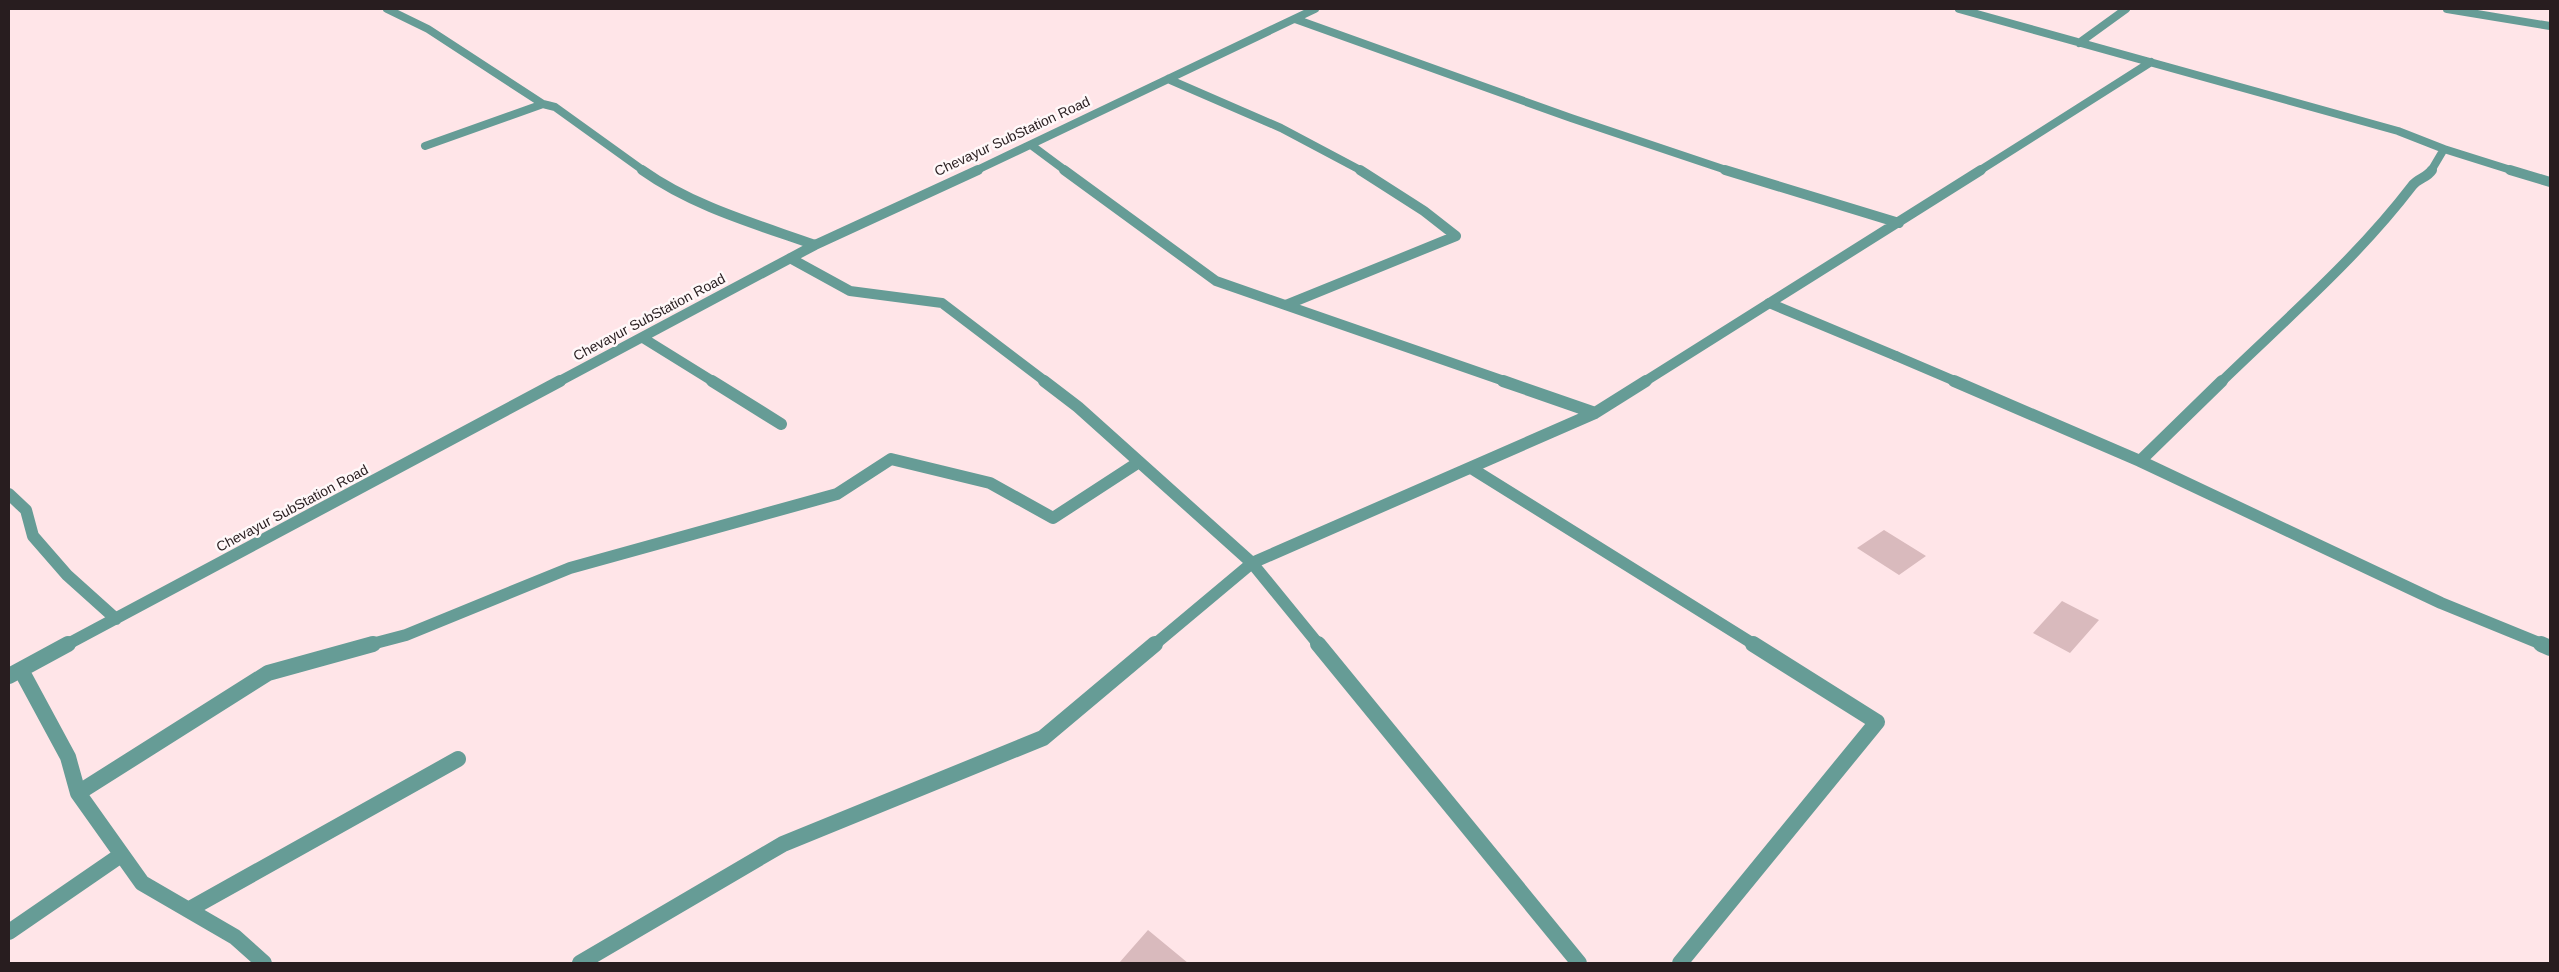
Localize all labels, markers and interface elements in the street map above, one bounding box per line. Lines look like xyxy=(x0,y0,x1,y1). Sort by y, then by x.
street label: Chevayur SubStation Road xyxy=(932,93,1092,179)
street label: Chevayur SubStation Road xyxy=(570,270,728,364)
street label: Chevayur SubStation Road xyxy=(213,461,371,555)

